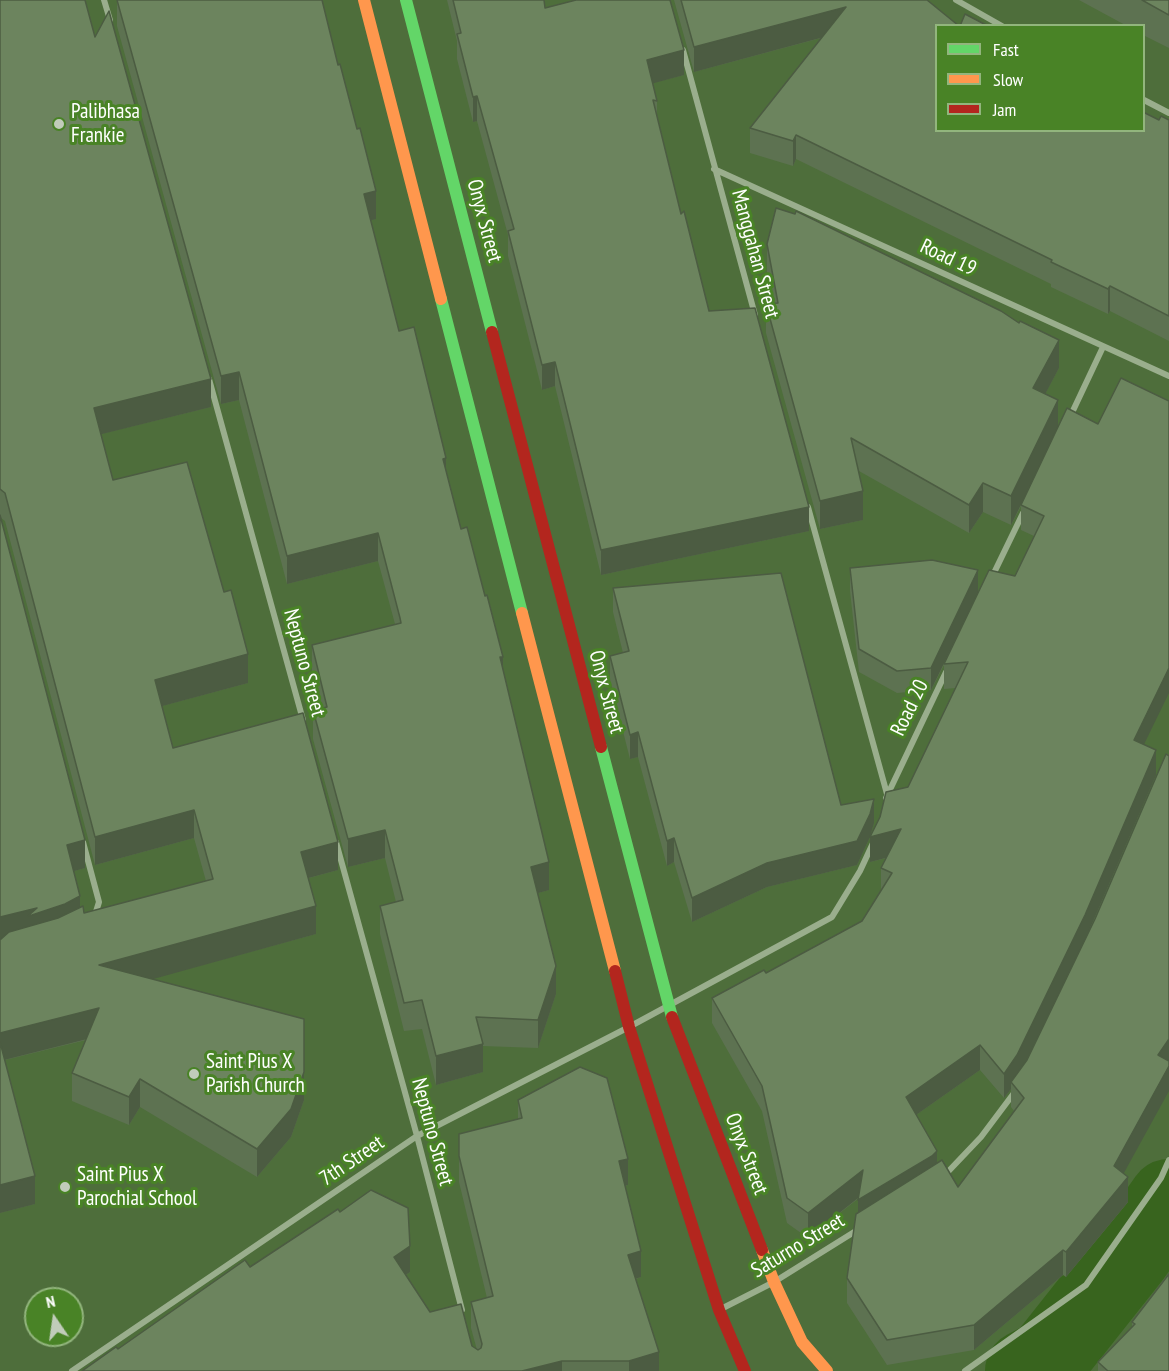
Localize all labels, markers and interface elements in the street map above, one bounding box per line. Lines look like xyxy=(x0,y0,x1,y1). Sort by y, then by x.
legend xyxy=(935,24,1145,132)
text: Fast xyxy=(993,38,1019,61)
text: Slow xyxy=(993,68,1023,91)
text: Jam xyxy=(993,98,1016,121)
place label: Palibhasa Frankie xyxy=(71,99,140,149)
marker: Palibhasa Frankie xyxy=(52,117,66,131)
street label: Onyx Street xyxy=(461,177,507,265)
street label: Manggahan Street xyxy=(726,187,784,321)
street label: Road 19 xyxy=(916,234,980,282)
street label: Neptuno Street xyxy=(278,607,330,719)
street label: Onyx Street xyxy=(583,648,629,736)
street label: Road 20 xyxy=(886,676,934,740)
place label: Saint Pius X Parish Church xyxy=(206,1049,305,1099)
marker: Saint Pius X Parish Church xyxy=(187,1067,201,1081)
street label: Neptuno Street xyxy=(406,1076,458,1188)
street label: Onyx Street xyxy=(719,1110,773,1198)
street label: 7th Street xyxy=(315,1130,389,1192)
place label: Saint Pius X Parochial School xyxy=(77,1162,197,1212)
marker: Saint Pius X Parochial School xyxy=(58,1180,72,1194)
street label: Saturno Street xyxy=(747,1208,849,1284)
north arrow xyxy=(24,1287,84,1347)
text: N xyxy=(44,1291,57,1312)

